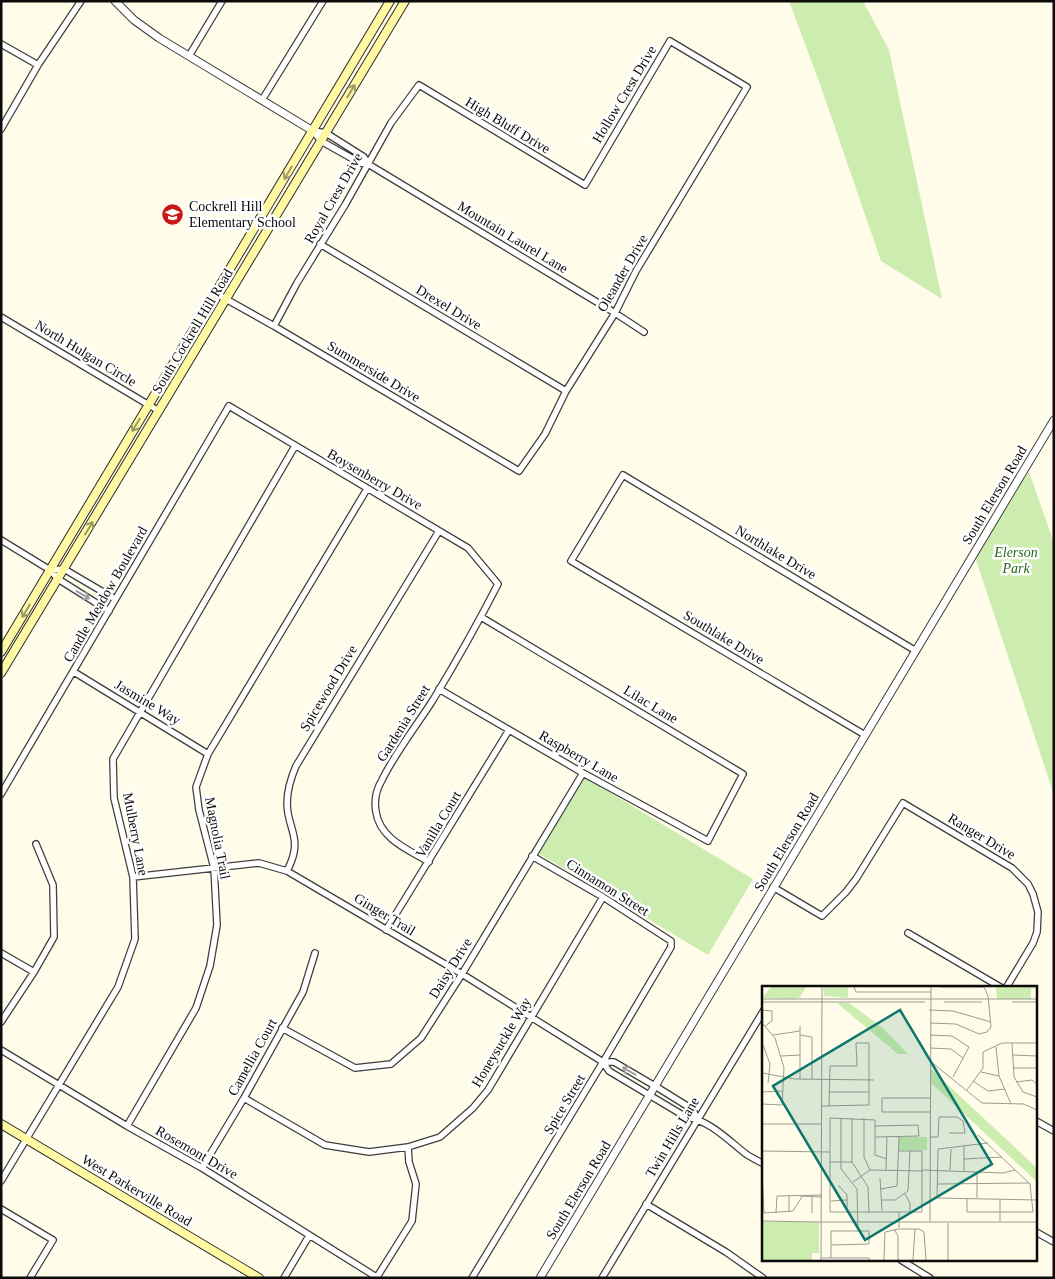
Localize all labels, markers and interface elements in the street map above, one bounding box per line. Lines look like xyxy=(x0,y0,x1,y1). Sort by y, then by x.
street label: Hollow Crest Drive xyxy=(590,43,659,145)
one-way arrow xyxy=(346,85,356,99)
street label: High Bluff Drive xyxy=(463,94,553,157)
street label: Royal Crest Drive xyxy=(301,150,365,246)
one-way arrow xyxy=(283,165,293,179)
place label: Cockrell Hill Elementary School xyxy=(189,199,296,230)
street label: Mountain Laurel Lane xyxy=(455,199,571,276)
school or university icon: Cockrell Hill Elementary School xyxy=(161,202,185,226)
street label: Oleander Drive xyxy=(594,232,651,315)
street label: South Cockrell Hill Road xyxy=(149,266,236,396)
street label: Drexel Drive xyxy=(413,282,484,333)
street label: North Hulgan Circle xyxy=(33,317,139,389)
street label: Summerside Drive xyxy=(325,338,423,405)
one-way arrow xyxy=(131,418,141,432)
street label: South Elerson Road xyxy=(959,443,1030,547)
street label: Boysenberry Drive xyxy=(325,446,425,513)
one-way arrow xyxy=(84,521,94,535)
street label: Northlake Drive xyxy=(733,522,819,582)
street label: Candle Meadow Boulevard xyxy=(60,524,150,665)
park label: Elerson Park xyxy=(993,545,1038,576)
one-way arrow xyxy=(76,590,90,600)
one-way arrow xyxy=(20,603,30,617)
street label: Southlake Drive xyxy=(681,607,767,667)
street label: Spicewood Drive xyxy=(297,643,360,734)
street label: Jasmine Way xyxy=(112,677,183,728)
street label: Gardenia Street xyxy=(374,682,433,764)
street label: Lilac Lane xyxy=(621,682,680,726)
street label: Raspberry Lane xyxy=(536,728,621,785)
street label: Vanilla Court xyxy=(413,788,464,860)
street label: South Elerson Road xyxy=(751,790,822,894)
street label: Mulberry Lane xyxy=(120,791,151,877)
street label: Magnolia Trail xyxy=(202,796,233,881)
street label: Ranger Drive xyxy=(945,810,1018,862)
street label: Cinnamon Street xyxy=(564,856,652,919)
street label: Ginger Trail xyxy=(351,890,418,939)
street label: Daisy Drive xyxy=(426,935,475,1001)
inset map xyxy=(762,986,1038,1262)
street label: Honeysuckle Way xyxy=(469,995,534,1090)
street label: Camellia Court xyxy=(225,1016,280,1098)
one-way arrow xyxy=(623,1066,637,1076)
street label: Spice Street xyxy=(541,1071,588,1137)
street label: Twin Hills Lane xyxy=(643,1094,702,1180)
street label: Rosemont Drive xyxy=(153,1123,240,1182)
street label: South Elerson Road xyxy=(543,1138,614,1242)
street label: West Parkerville Road xyxy=(79,1152,194,1229)

